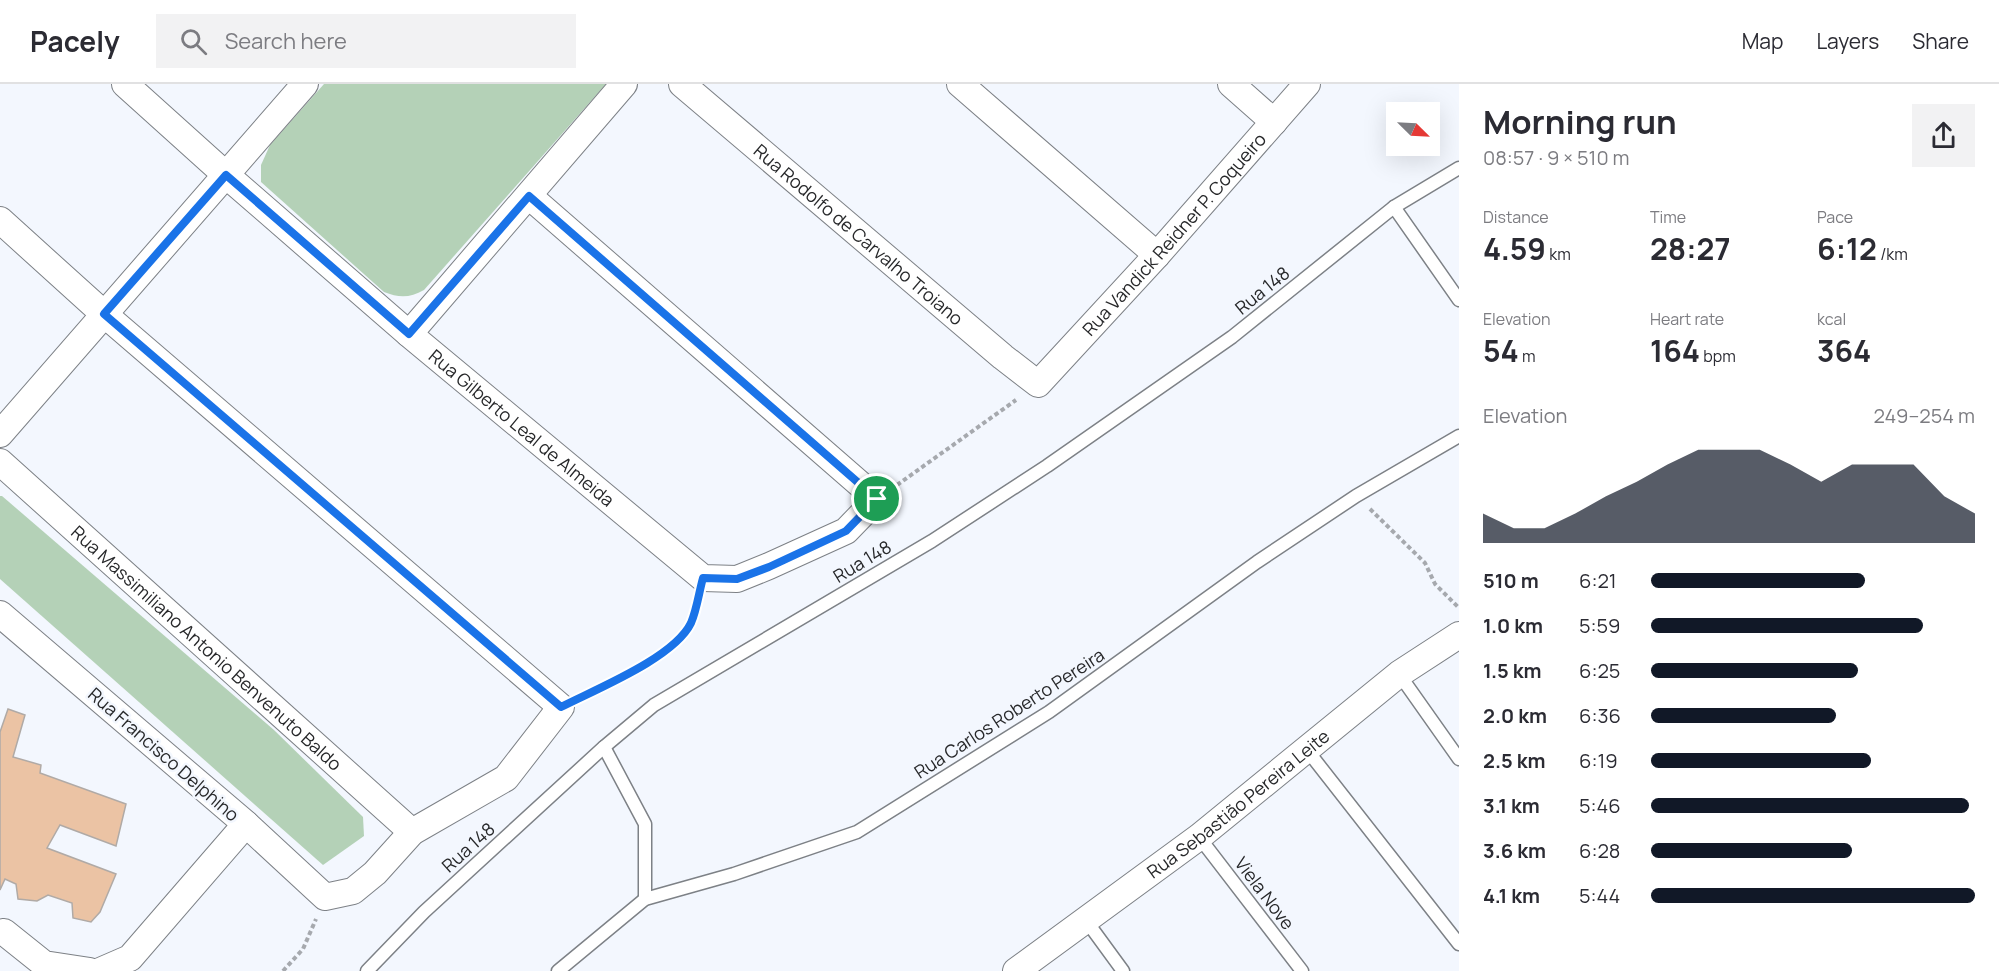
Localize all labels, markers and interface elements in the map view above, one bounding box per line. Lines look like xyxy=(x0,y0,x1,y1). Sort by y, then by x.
search box xyxy=(156,14,576,68)
text: Pacely xyxy=(30,22,120,60)
icon: search xyxy=(177,25,210,58)
text: Search here xyxy=(225,26,347,56)
text: Map xyxy=(1742,27,1783,55)
text: Layers xyxy=(1816,27,1879,55)
text: Share xyxy=(1912,27,1969,55)
text: Morning run xyxy=(1483,99,1677,144)
north arrow xyxy=(1386,102,1440,156)
map controls xyxy=(1386,102,1440,156)
button: share xyxy=(1912,104,1975,167)
street label: Rua Vandick Reidner P. Coqueiro xyxy=(1077,127,1271,341)
street label: Rua Rodolfo de Carvalho Troiano xyxy=(749,138,969,330)
text: 08:57 · 9 × 510 m xyxy=(1483,144,1630,171)
text: Distance xyxy=(1483,206,1549,228)
text: Time xyxy=(1650,206,1686,228)
text: Pace xyxy=(1817,206,1853,228)
text: 4.59 xyxy=(1483,228,1546,269)
text: 28:27 xyxy=(1650,228,1730,269)
text: 6:12 xyxy=(1817,228,1877,269)
text: km xyxy=(1546,243,1571,265)
text: /km xyxy=(1877,243,1908,265)
street label: Rua 148 xyxy=(1230,261,1294,319)
text: Elevation xyxy=(1483,308,1551,330)
text: Heart rate xyxy=(1650,308,1724,330)
text: kcal xyxy=(1817,308,1846,330)
text: 54 xyxy=(1483,330,1519,371)
text: 164 xyxy=(1650,330,1700,371)
text: 364 xyxy=(1817,330,1871,371)
street label: Rua Gilberto Leal de Almeida xyxy=(424,344,620,512)
text: m xyxy=(1519,345,1536,367)
text: bpm xyxy=(1700,345,1736,367)
text: Elevation xyxy=(1483,402,1567,429)
text: 249–254 m xyxy=(1874,402,1975,429)
pin xyxy=(851,473,902,524)
icon: arrive xyxy=(860,482,893,515)
street label: Rua Massimiliano Antonio Benvenuto Baldo xyxy=(66,520,347,776)
street label: Rua 148 xyxy=(829,534,895,588)
text: 510 m xyxy=(1483,567,1539,594)
text: 6:21 xyxy=(1579,567,1617,594)
text: 1.0 km xyxy=(1483,612,1543,639)
text: 5:59 xyxy=(1579,612,1621,639)
street label: Rua Carlos Roberto Pereira xyxy=(909,642,1109,784)
text: 1.5 km xyxy=(1483,657,1542,684)
text: 6:25 xyxy=(1579,657,1620,684)
street label: Rua Francisco Delphino xyxy=(84,682,244,826)
text: 2.0 km xyxy=(1483,702,1547,729)
text: 6:36 xyxy=(1579,702,1621,729)
street label: Rua Sebastião Pereira Leite xyxy=(1142,724,1334,883)
text: 2.5 km xyxy=(1483,747,1545,774)
text: 6:19 xyxy=(1579,747,1618,774)
text: 3.1 km xyxy=(1483,792,1540,819)
text: 5:46 xyxy=(1579,792,1621,819)
street label: Rua 148 xyxy=(436,817,500,877)
text: 3.6 km xyxy=(1483,837,1546,864)
text: 6:28 xyxy=(1579,837,1620,864)
street label: Viela Nove xyxy=(1230,852,1300,934)
text: 4.1 km xyxy=(1483,882,1540,909)
text: 5:44 xyxy=(1579,882,1620,909)

